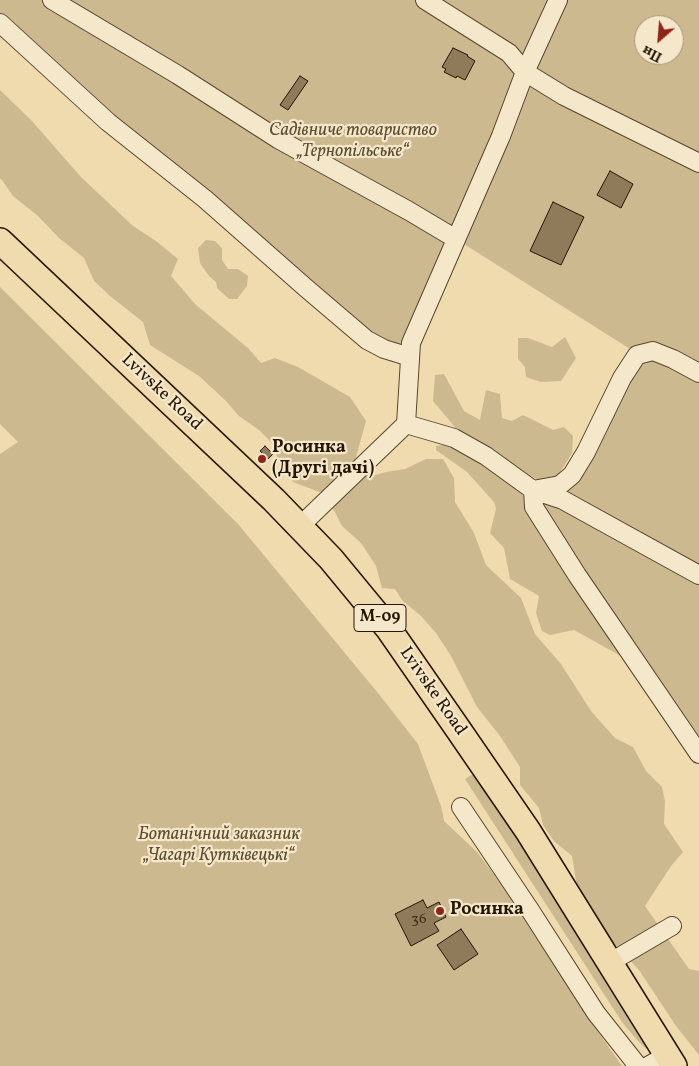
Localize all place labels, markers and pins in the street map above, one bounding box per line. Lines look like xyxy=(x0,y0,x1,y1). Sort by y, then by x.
place label: Росинка (Другі дачі) xyxy=(272,438,374,480)
marker: Росинка (Другі дачі) xyxy=(256,453,268,465)
place label: Росинка xyxy=(450,900,524,922)
marker: Росинка xyxy=(434,905,446,917)

